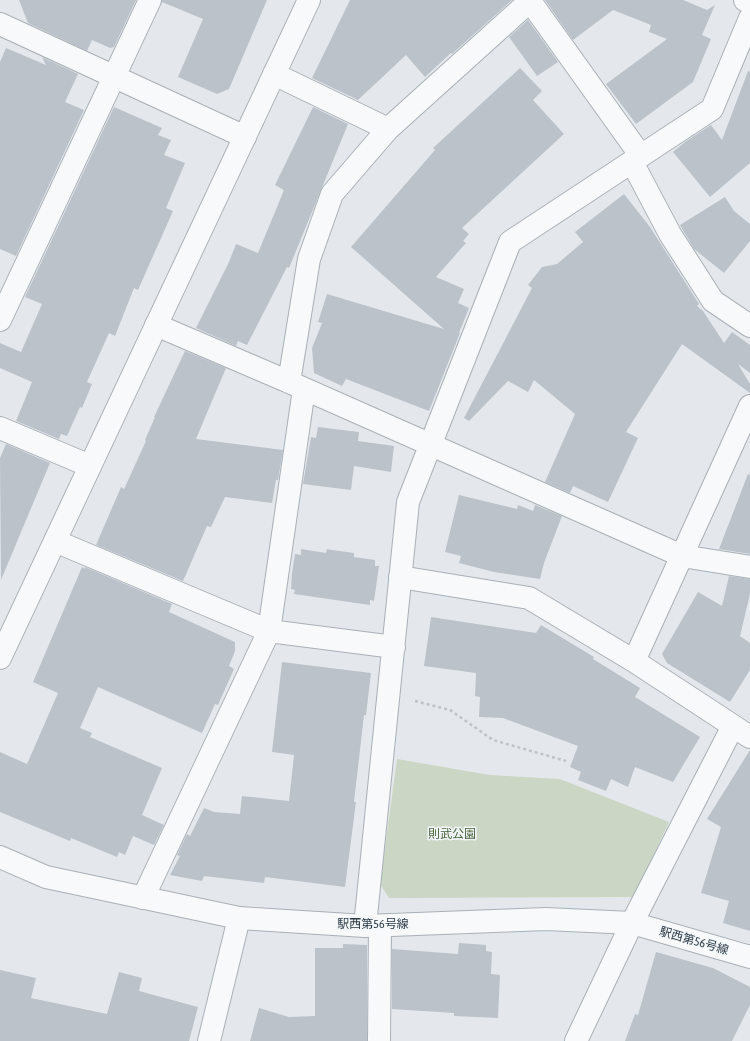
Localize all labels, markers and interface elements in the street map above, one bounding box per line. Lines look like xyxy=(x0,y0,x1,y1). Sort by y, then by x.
park label: 則武公園 xyxy=(428,827,476,841)
street label: 駅西第56号線 xyxy=(337,917,409,931)
street label: 駅西第56号線 xyxy=(658,924,730,958)

